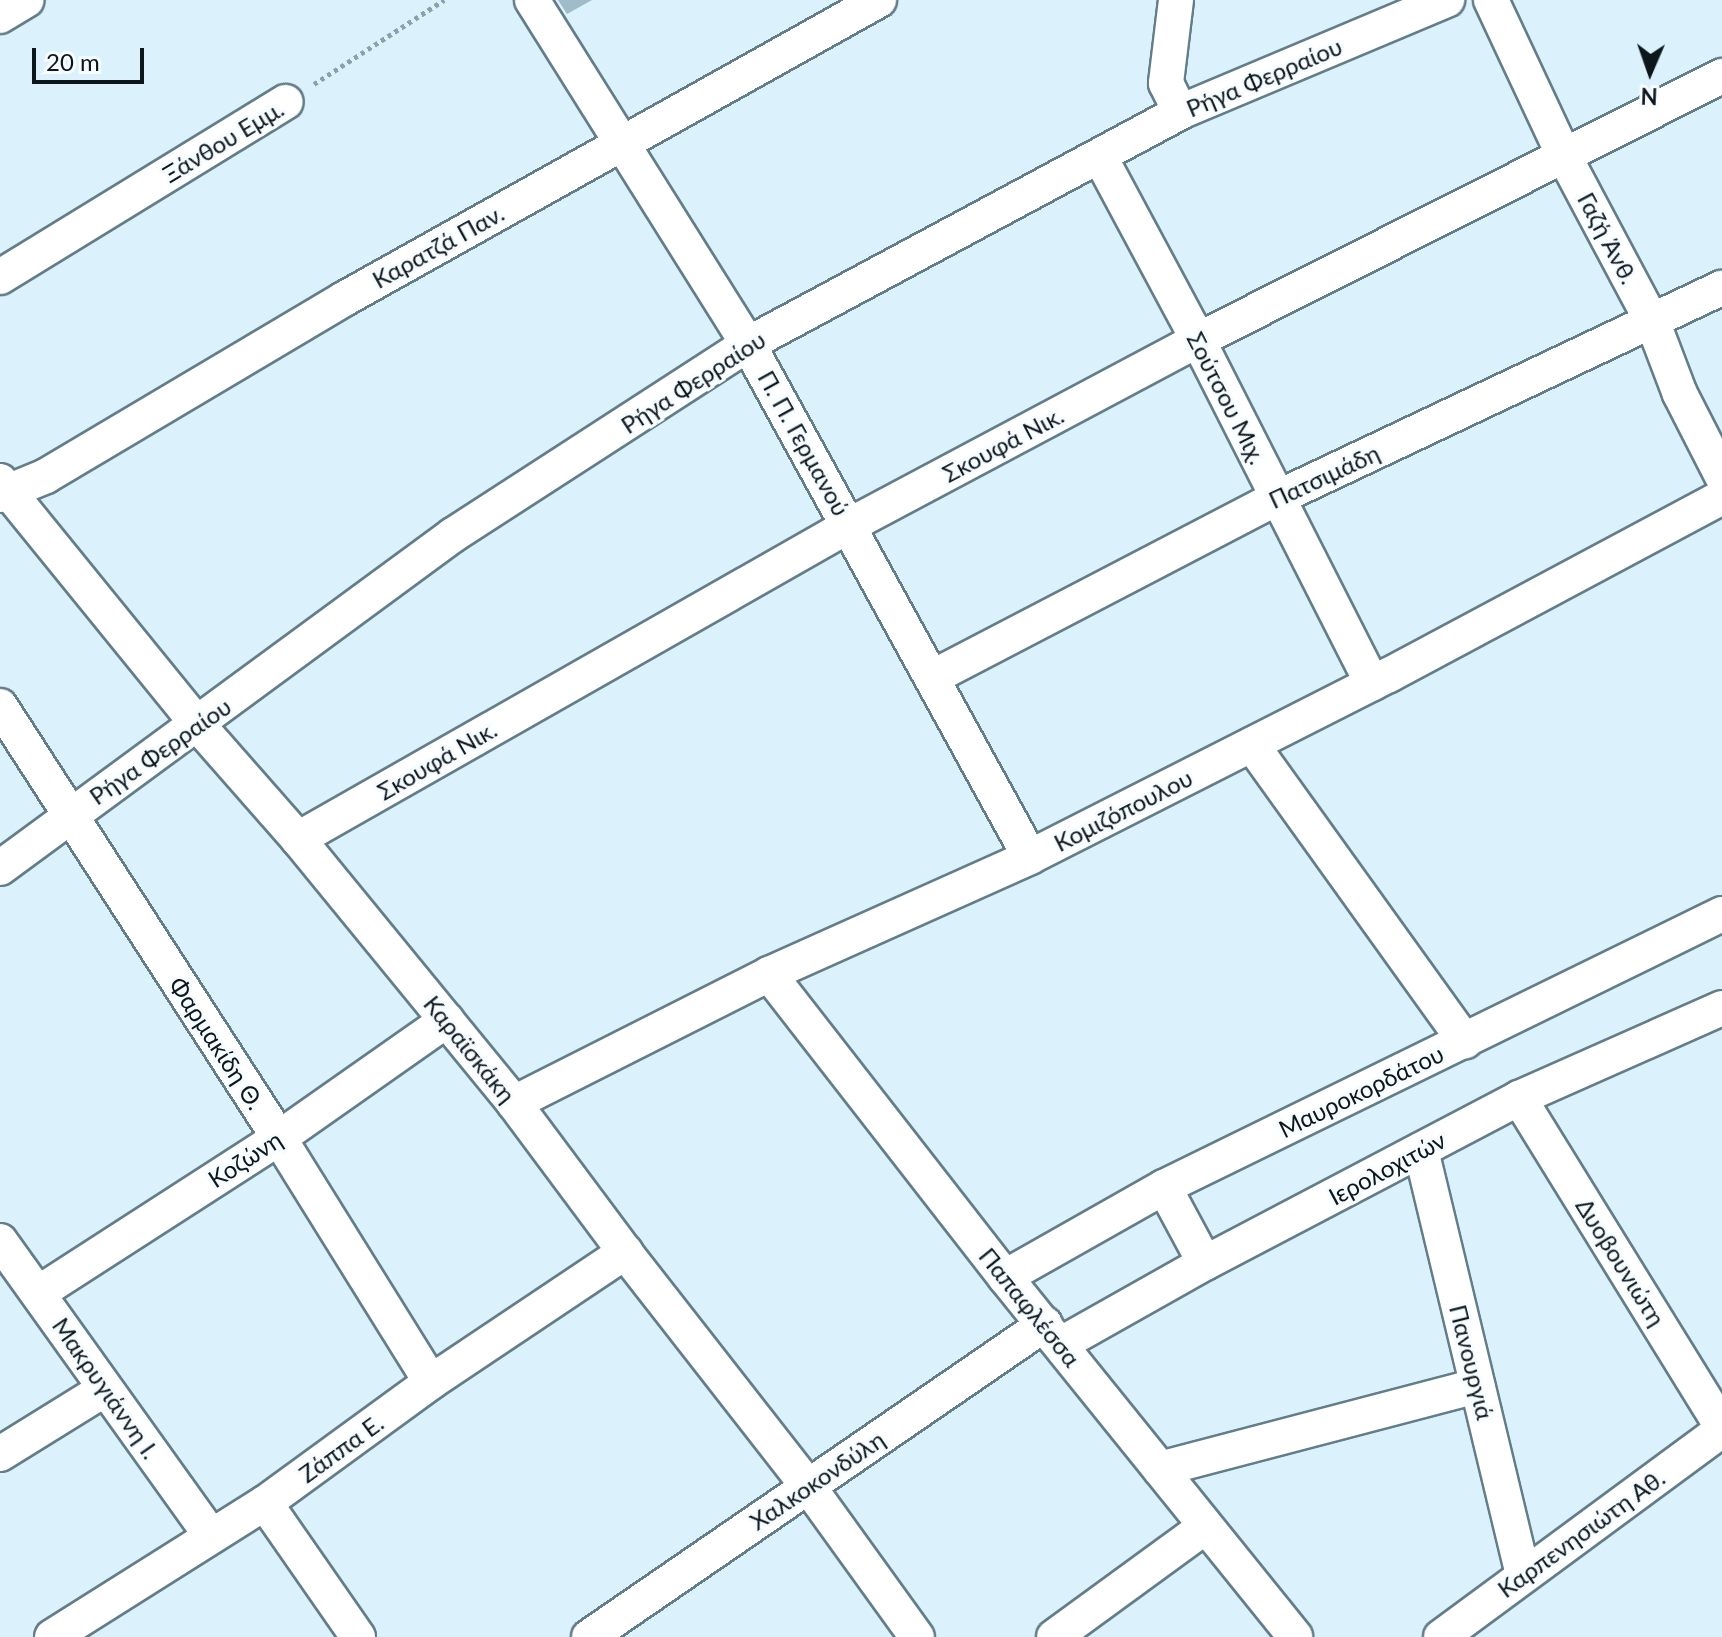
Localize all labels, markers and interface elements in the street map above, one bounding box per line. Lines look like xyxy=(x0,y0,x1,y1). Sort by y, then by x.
street label: Ρήγα Φερραίου xyxy=(1182,31,1346,123)
scale bar xyxy=(36,32,148,82)
north arrow xyxy=(1610,32,1690,112)
text: 20 m xyxy=(46,47,100,76)
text: N xyxy=(1640,83,1658,110)
street label: Ξάνθου Εμμ. xyxy=(157,94,289,188)
street label: Γαζή Άνθ. xyxy=(1572,187,1644,289)
street label: Καρατζά Παν. xyxy=(367,198,509,294)
street label: Ρήγα Φερραίου xyxy=(615,325,771,439)
street label: Σούτσου Μιχ. xyxy=(1181,327,1273,469)
street label: Π. Π. Γερμανού xyxy=(752,365,856,521)
street label: Σκουφά Νικ. xyxy=(938,400,1068,488)
street label: Πατσιμάδη xyxy=(1264,438,1384,514)
street label: Ρήγα Φερραίου xyxy=(84,692,236,810)
street label: Σκουφά Νικ. xyxy=(372,714,502,806)
street label: Κομιζόπουλου xyxy=(1049,763,1197,857)
street label: Φαρμακίδη Θ. xyxy=(163,971,271,1115)
street label: Καραϊσκάκη xyxy=(418,990,522,1108)
street label: Μαυροκορδάτου xyxy=(1274,1039,1448,1143)
street label: Κοζώνη xyxy=(203,1125,287,1193)
street label: Ιερολοχιτών xyxy=(1324,1125,1450,1211)
street label: Δυοβουνιώτη xyxy=(1570,1193,1672,1331)
street label: Παπαφλέσσα xyxy=(973,1242,1087,1372)
street label: Πανουργιά xyxy=(1444,1302,1500,1422)
street label: Μακρυγιάννη Ι. xyxy=(47,1312,165,1464)
street label: Ζάππα Ε. xyxy=(293,1408,389,1488)
street label: Χαλκοκονδύλη xyxy=(744,1424,890,1536)
street label: Καρπενησιώτη Αθ. xyxy=(1492,1462,1670,1604)

